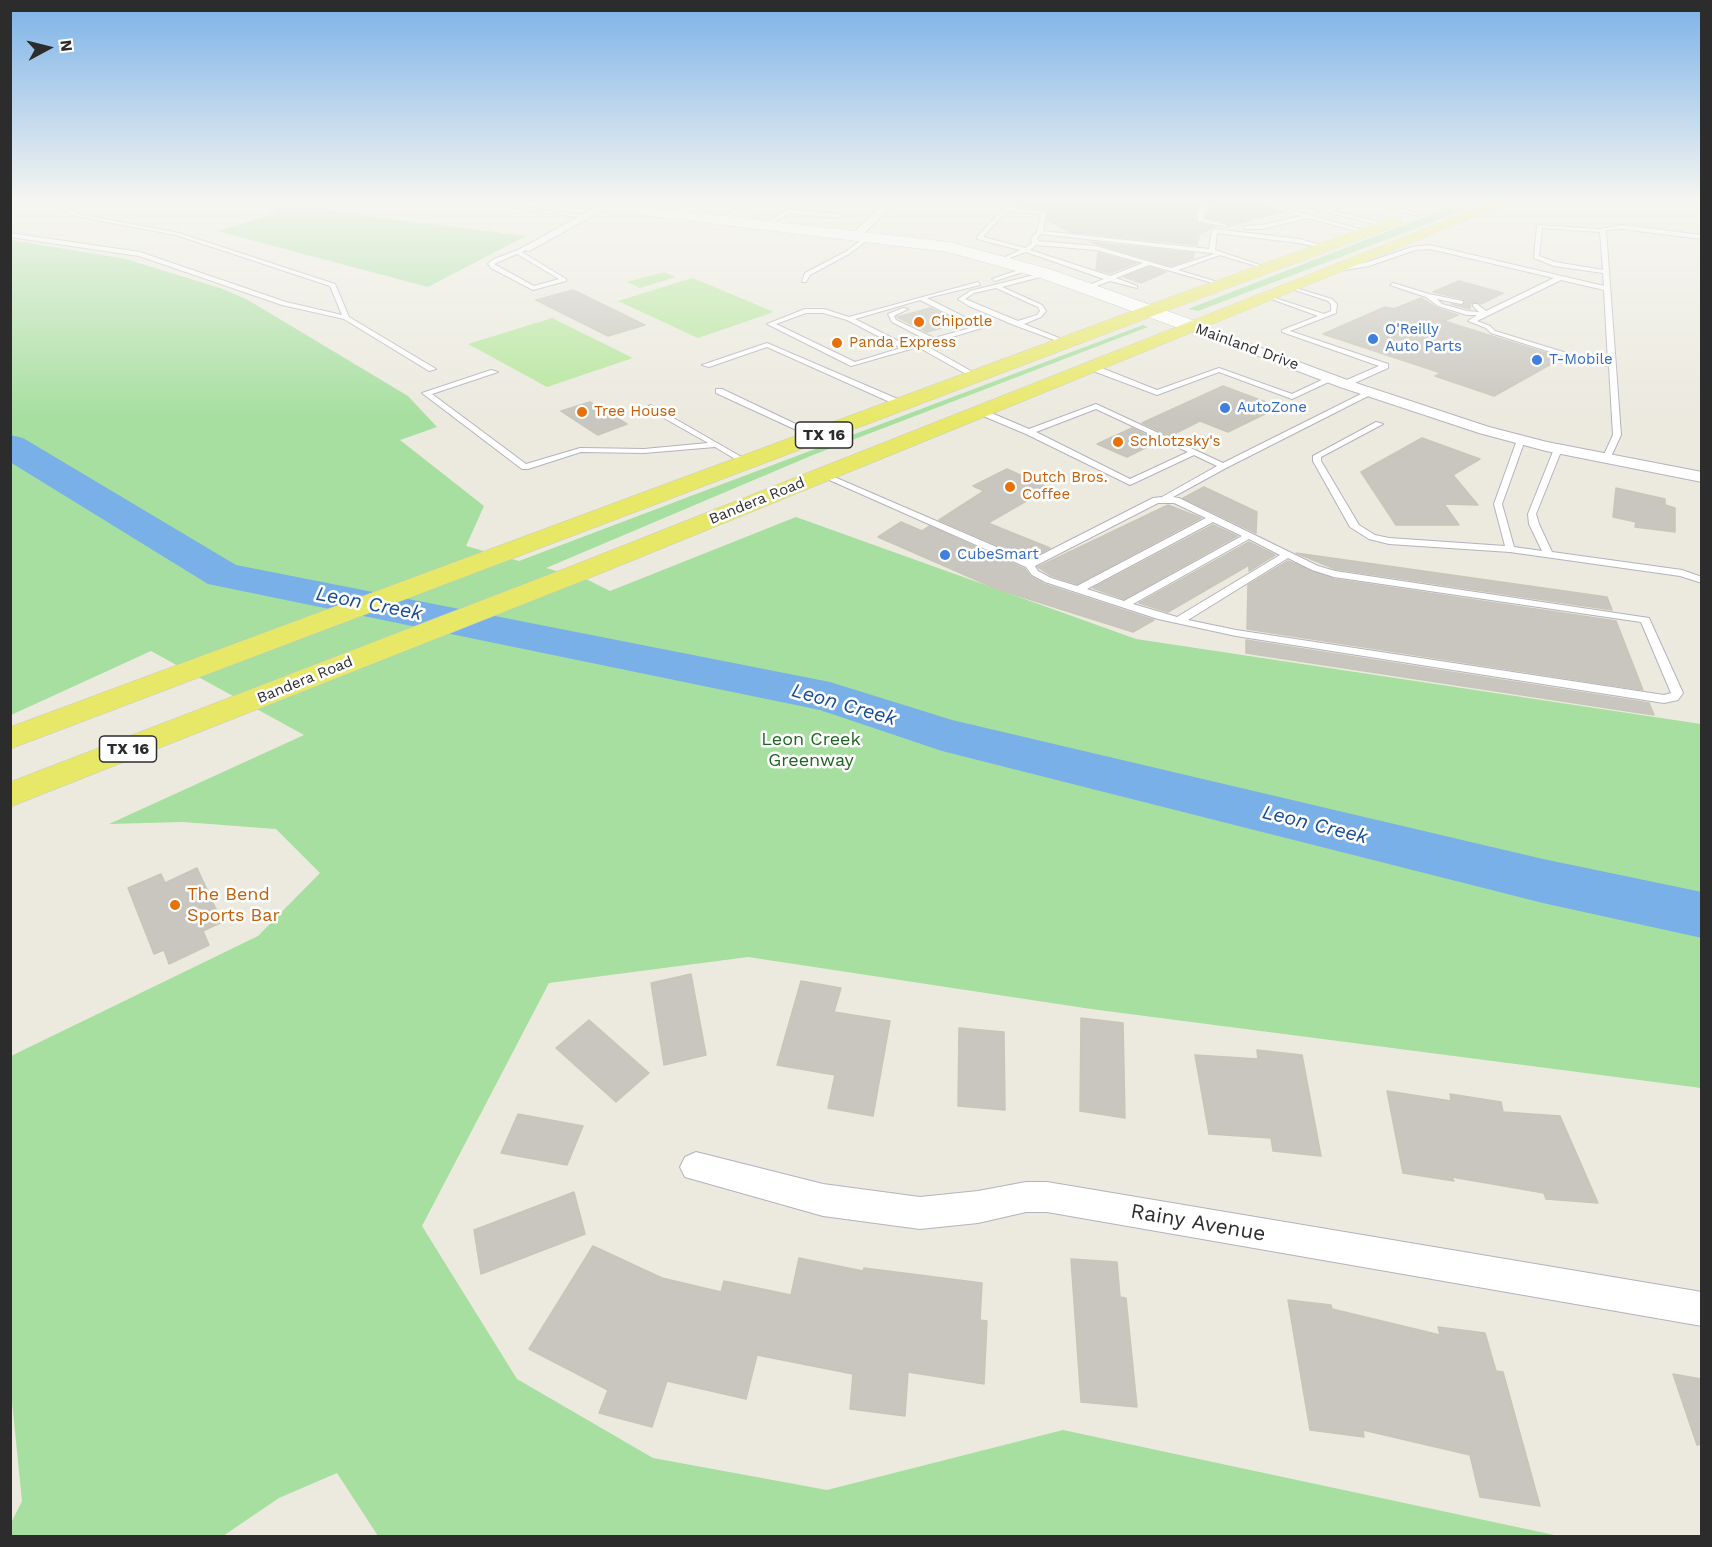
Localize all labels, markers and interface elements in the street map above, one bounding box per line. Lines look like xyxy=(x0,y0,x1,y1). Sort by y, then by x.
north arrow xyxy=(18,18,78,78)
text: N xyxy=(56,39,77,53)
place label: Chipotle xyxy=(931,313,992,331)
marker: Chipotle xyxy=(912,315,926,329)
street label: Mainland Drive xyxy=(1193,320,1301,374)
place label: O'Reilly Auto Parts xyxy=(1385,321,1462,356)
marker: O'Reilly Auto Parts xyxy=(1366,332,1380,346)
place label: Panda Express xyxy=(849,334,956,352)
marker: Panda Express xyxy=(830,336,844,350)
place label: T-Mobile xyxy=(1549,351,1613,369)
marker: T-Mobile xyxy=(1530,353,1544,367)
place label: AutoZone xyxy=(1237,399,1307,417)
marker: AutoZone xyxy=(1218,401,1232,415)
place label: Tree House xyxy=(594,403,676,421)
marker: Tree House xyxy=(575,405,589,419)
road number: TX 16 xyxy=(796,422,852,448)
place label: Schlotzsky's xyxy=(1130,433,1220,451)
marker: Schlotzsky's xyxy=(1111,435,1125,449)
place label: Dutch Bros. Coffee xyxy=(1022,469,1108,504)
street label: Bandera Road xyxy=(706,474,808,528)
marker: Dutch Bros. Coffee xyxy=(1003,480,1017,494)
place label: CubeSmart xyxy=(957,546,1039,564)
marker: CubeSmart xyxy=(938,548,952,562)
water label: Leon Creek xyxy=(314,582,424,626)
street label: Bandera Road xyxy=(254,653,356,707)
water label: Leon Creek xyxy=(789,679,899,731)
park label: Leon Creek Greenway xyxy=(761,729,861,771)
road number: TX 16 xyxy=(100,736,156,762)
water label: Leon Creek xyxy=(1260,800,1370,850)
place label: The Bend Sports Bar xyxy=(187,884,280,926)
marker: The Bend Sports Bar xyxy=(168,898,182,912)
street label: Rainy Avenue xyxy=(1129,1199,1267,1247)

